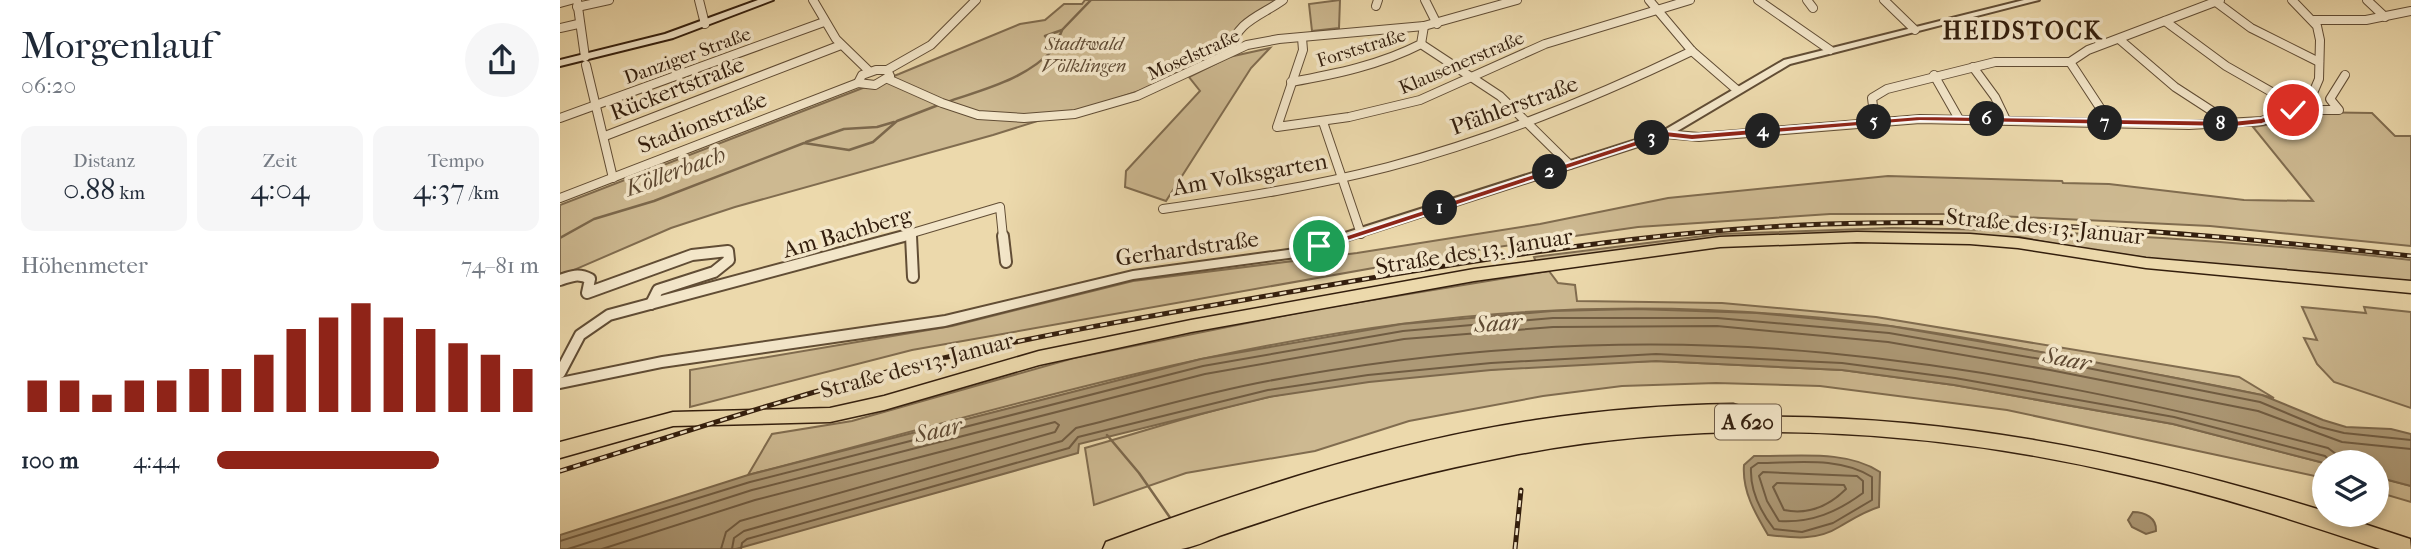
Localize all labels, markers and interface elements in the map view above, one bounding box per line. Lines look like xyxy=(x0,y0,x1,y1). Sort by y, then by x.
district label: HEIDSTOCK xyxy=(1943,17,2103,45)
text: Morgenlauf xyxy=(21,23,214,68)
button: share xyxy=(465,23,539,97)
street label: Danziger Straße xyxy=(621,23,754,89)
street label: Forststraße xyxy=(1314,24,1408,72)
street label: Moselstraße xyxy=(1144,25,1243,85)
street label: Klausenerstraße xyxy=(1395,27,1527,99)
park label: Stadtwald Völklingen xyxy=(1042,33,1126,77)
street label: Rückertstraße xyxy=(606,51,748,126)
street label: Pfählerstraße xyxy=(1447,70,1581,141)
text: 06:20 xyxy=(21,72,76,99)
pin xyxy=(2263,80,2323,140)
street label: Stadionstraße xyxy=(634,86,770,159)
icon: check xyxy=(2274,91,2312,129)
pin: 6 xyxy=(1970,102,2004,136)
pin: 5 xyxy=(1856,104,1892,140)
pin: 7 xyxy=(2088,106,2122,140)
pin: 8 xyxy=(2204,106,2238,142)
text: 6 xyxy=(1981,107,1992,129)
text: 5 xyxy=(1869,110,1878,132)
text: 7 xyxy=(2100,111,2109,133)
text: 8 xyxy=(2216,112,2225,134)
pin: 4 xyxy=(1746,114,1780,148)
text: 4 xyxy=(1757,119,1768,141)
pin: 3 xyxy=(1634,120,1670,156)
text: 3 xyxy=(1648,126,1655,148)
water label: Köllerbach xyxy=(619,140,729,203)
street label: Am Volksgarten xyxy=(1170,148,1330,202)
text: Distanz xyxy=(73,150,135,172)
text: Zeit xyxy=(263,150,297,172)
text: Tempo xyxy=(428,150,484,172)
pin: 2 xyxy=(1532,154,1567,190)
text: 2 xyxy=(1545,160,1554,182)
text: 0.88 xyxy=(63,172,115,207)
text: 4:04 xyxy=(251,172,309,207)
text: 4:37 xyxy=(413,172,465,207)
text: km xyxy=(115,182,145,204)
text: /km xyxy=(465,182,499,204)
pin: 1 xyxy=(1422,190,1458,226)
text: 1 xyxy=(1436,196,1443,218)
street label: Am Bachberg xyxy=(779,201,915,264)
street label: Straße des 13. Januar xyxy=(1945,203,2146,250)
pin xyxy=(1289,216,1349,276)
street label: Straße des 13. Januar xyxy=(1374,223,1575,280)
street label: Gerhardstraße xyxy=(1114,225,1260,272)
icon: arrive xyxy=(1300,227,1338,265)
text: Höhenmeter xyxy=(21,252,148,279)
text: 74–81 m xyxy=(461,252,539,279)
water label: Saar xyxy=(1472,307,1525,339)
street label: Straße des 13. Januar xyxy=(817,327,1017,404)
water label: Saar xyxy=(2040,340,2095,378)
road number: A 620 xyxy=(1715,404,1781,440)
water label: Saar xyxy=(911,410,967,449)
text: 100 m xyxy=(21,447,79,474)
text: 4:44 xyxy=(133,447,179,474)
map controls xyxy=(2312,450,2389,527)
button: layers xyxy=(2312,450,2389,527)

